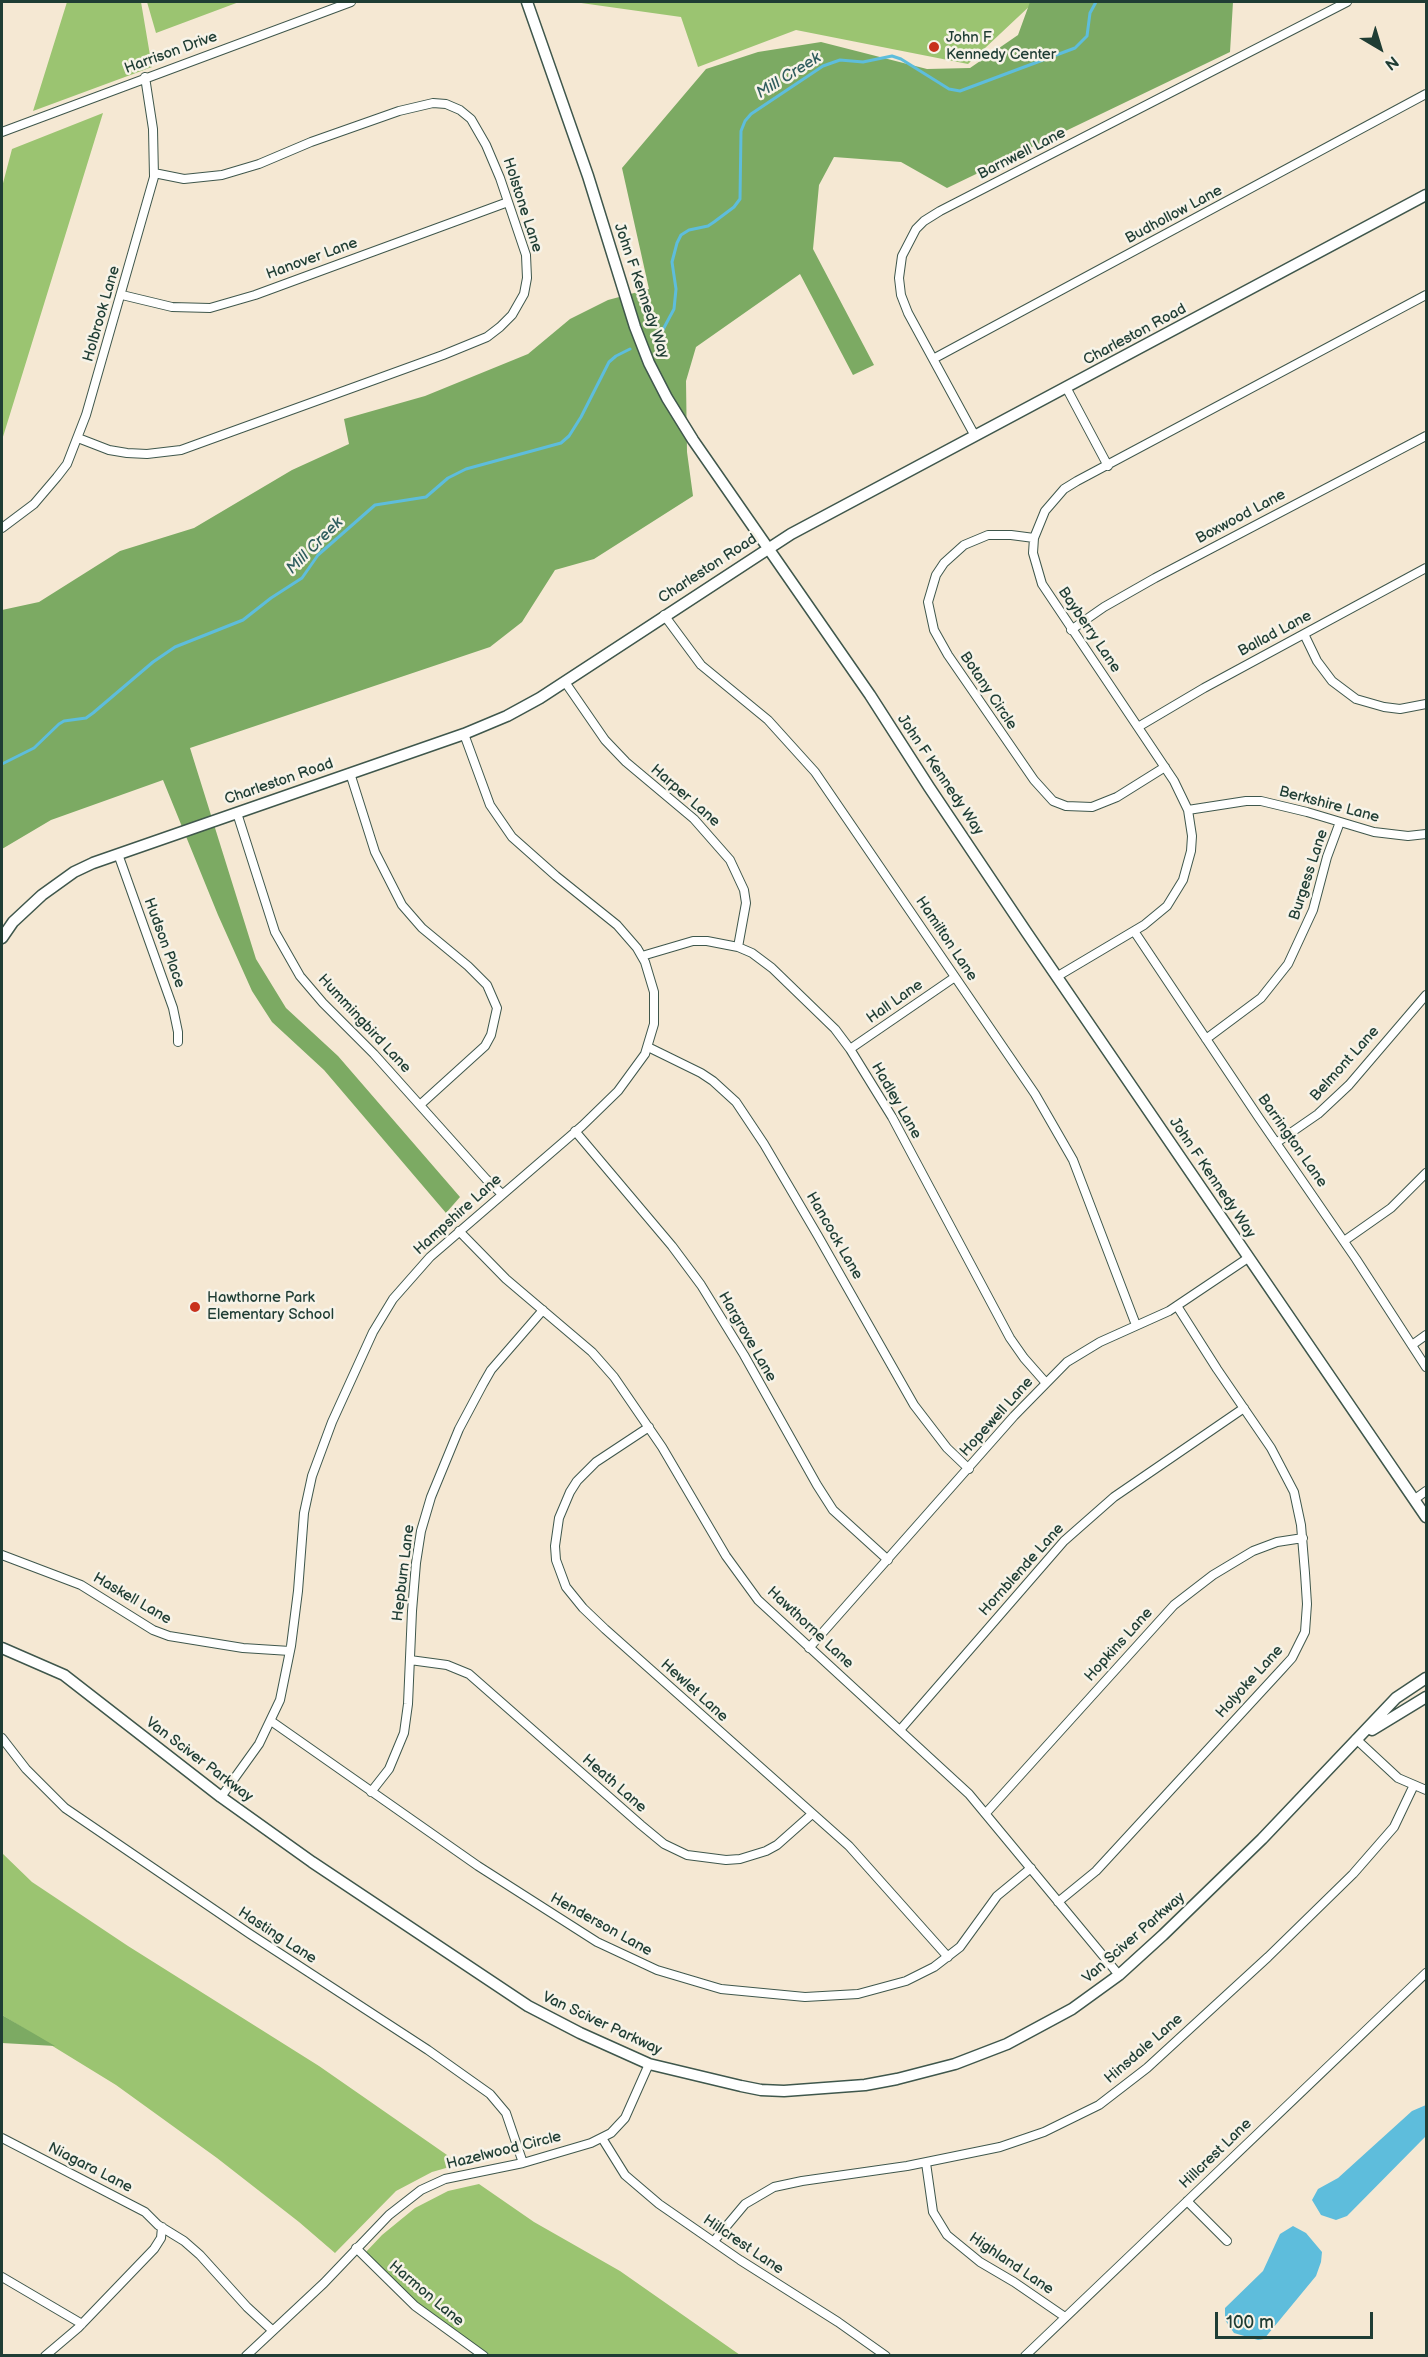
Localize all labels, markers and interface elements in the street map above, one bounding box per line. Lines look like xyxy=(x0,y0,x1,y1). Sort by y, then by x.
north arrow xyxy=(1350,18,1410,78)
street label: Harrison Drive xyxy=(122,28,220,78)
place label: John F Kennedy Center xyxy=(946,29,1056,64)
marker: John F Kennedy Center xyxy=(927,40,941,54)
water label: Mill Creek xyxy=(753,49,825,103)
text: N xyxy=(1381,51,1402,74)
street label: Barnwell Lane xyxy=(975,124,1069,184)
street label: Holstone Lane xyxy=(498,155,546,255)
street label: Budhollow Lane xyxy=(1122,182,1226,248)
street label: John F Kennedy Way xyxy=(609,221,673,361)
street label: Hanover Lane xyxy=(264,234,360,284)
street label: Holbrook Lane xyxy=(80,264,124,364)
street label: Charleston Road xyxy=(1080,300,1190,370)
street label: Boxwood Lane xyxy=(1193,486,1289,548)
water label: Mill Creek xyxy=(283,514,347,578)
street label: Charleston Road xyxy=(655,530,761,608)
street label: Bayberry Lane xyxy=(1054,584,1124,676)
street label: Ballad Lane xyxy=(1235,607,1315,661)
street label: Botany Circle xyxy=(955,649,1021,733)
street label: John F Kennedy Way xyxy=(893,711,987,839)
street label: Charleston Road xyxy=(222,755,336,809)
street label: Harper Lane xyxy=(647,761,723,831)
street label: Berkshire Lane xyxy=(1277,783,1381,827)
street label: Burgess Lane xyxy=(1286,827,1332,923)
street label: Hamilton Lane xyxy=(911,893,981,985)
street label: Hudson Place xyxy=(139,896,189,990)
street label: Hummingbird Lane xyxy=(314,971,414,1077)
street label: Hall Lane xyxy=(864,976,926,1028)
street label: Belmont Lane xyxy=(1307,1023,1383,1105)
street label: Hadley Lane xyxy=(867,1060,925,1142)
street label: Barrington Lane xyxy=(1253,1091,1331,1191)
street label: John F Kennedy Way xyxy=(1165,1114,1259,1242)
street label: Hampshire Lane xyxy=(410,1171,506,1259)
street label: Hancock Lane xyxy=(802,1189,866,1283)
place label: Hawthorne Park Elementary School xyxy=(207,1289,334,1324)
street label: Hargrove Lane xyxy=(714,1289,780,1385)
marker: Hawthorne Park Elementary School xyxy=(188,1300,202,1314)
street label: Hopewell Lane xyxy=(957,1374,1037,1460)
street label: Hornblende Lane xyxy=(976,1520,1068,1620)
street label: Hepburn Lane xyxy=(389,1524,419,1622)
street label: Haskell Lane xyxy=(90,1569,174,1629)
street label: Hawthorne Lane xyxy=(763,1583,857,1673)
street label: Hopkins Lane xyxy=(1081,1604,1157,1686)
street label: Holyoke Lane xyxy=(1213,1642,1287,1722)
street label: Hewlet Lane xyxy=(656,1656,732,1726)
street label: Van Sciver Parkway xyxy=(142,1714,256,1806)
street label: Heath Lane xyxy=(578,1751,650,1817)
street label: Van Sciver Parkway xyxy=(1079,1889,1189,1987)
street label: Henderson Lane xyxy=(547,1890,655,1960)
street label: Hasting Lane xyxy=(234,1904,320,1968)
street label: Van Sciver Parkway xyxy=(539,1988,665,2060)
street label: Hinsdale Lane xyxy=(1101,2010,1187,2088)
street label: Hillcrest Lane xyxy=(1176,2115,1256,2193)
street label: Hazelwood Circle xyxy=(445,2128,563,2174)
street label: Niagara Lane xyxy=(45,2139,135,2197)
street label: Hillcrest Lane xyxy=(699,2211,787,2279)
street label: Highland Lane xyxy=(965,2229,1057,2299)
street label: Harmon Lane xyxy=(385,2257,467,2331)
scale bar xyxy=(1218,2300,1376,2338)
text: 100 m xyxy=(1226,2312,1274,2333)

